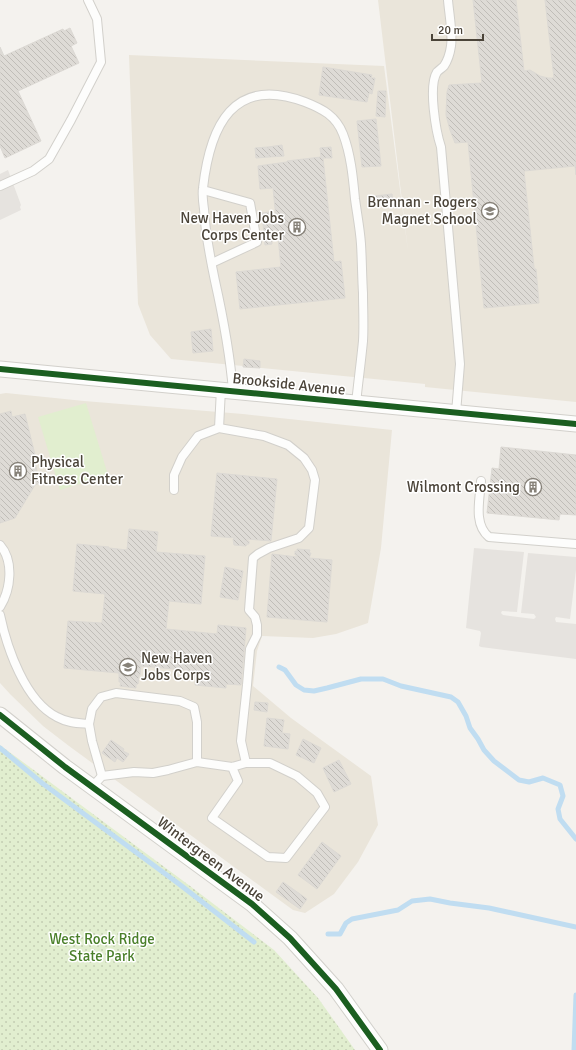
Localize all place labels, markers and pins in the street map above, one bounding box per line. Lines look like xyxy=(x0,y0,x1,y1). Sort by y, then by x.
place label: Brennan - Rogers Magnet School xyxy=(367,193,477,228)
school or university icon: Brennan - Rogers Magnet School xyxy=(480,201,500,221)
place label: New Haven Jobs Corps Center xyxy=(180,209,284,244)
building icon: New Haven Jobs Corps Center xyxy=(287,217,307,237)
place label: Physical Fitness Center xyxy=(31,453,123,488)
building icon: Physical Fitness Center xyxy=(8,461,28,481)
building icon: Wilmont Crossing xyxy=(523,477,543,497)
place label: Wilmont Crossing xyxy=(407,478,520,496)
place label: New Haven Jobs Corps xyxy=(141,649,212,684)
school or university icon: New Haven Jobs Corps xyxy=(118,657,138,677)

